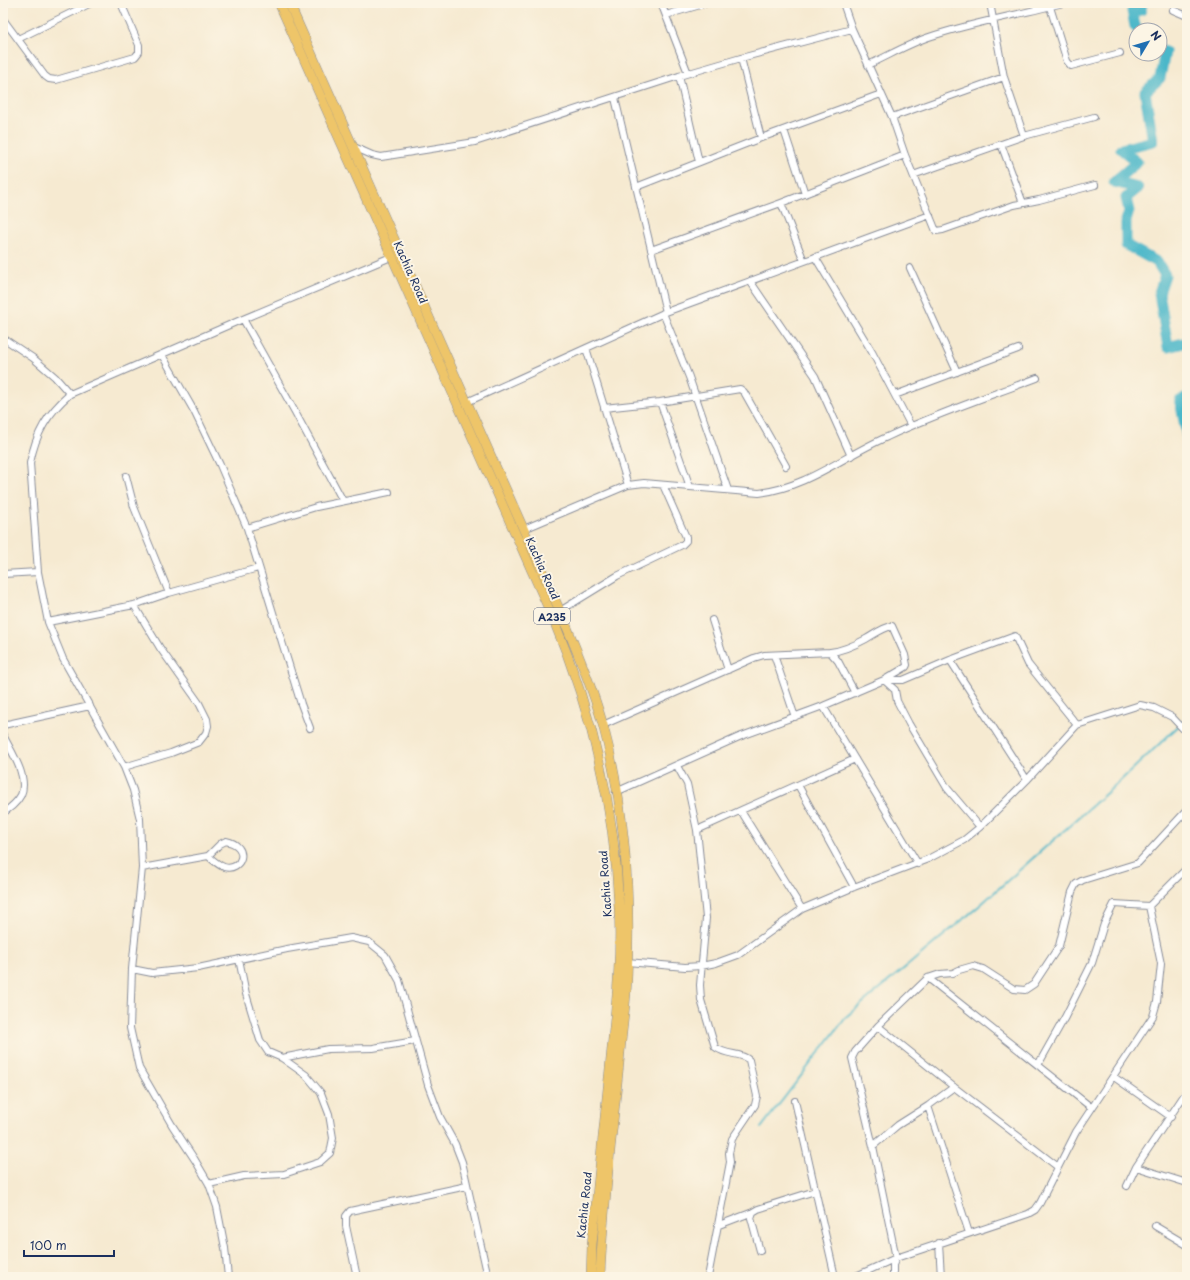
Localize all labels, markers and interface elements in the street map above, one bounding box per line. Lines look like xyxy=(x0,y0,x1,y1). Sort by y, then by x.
north arrow xyxy=(1128,22,1168,62)
text: N xyxy=(1147,27,1166,44)
street label: Kachia Road xyxy=(390,238,432,306)
street label: Kachia Road xyxy=(522,534,564,602)
road number: A235 xyxy=(534,608,570,624)
street label: Kachia Road xyxy=(594,850,616,918)
street label: Kachia Road xyxy=(572,1171,596,1239)
scale bar xyxy=(24,1232,114,1258)
text: 100 m xyxy=(30,1236,67,1254)

